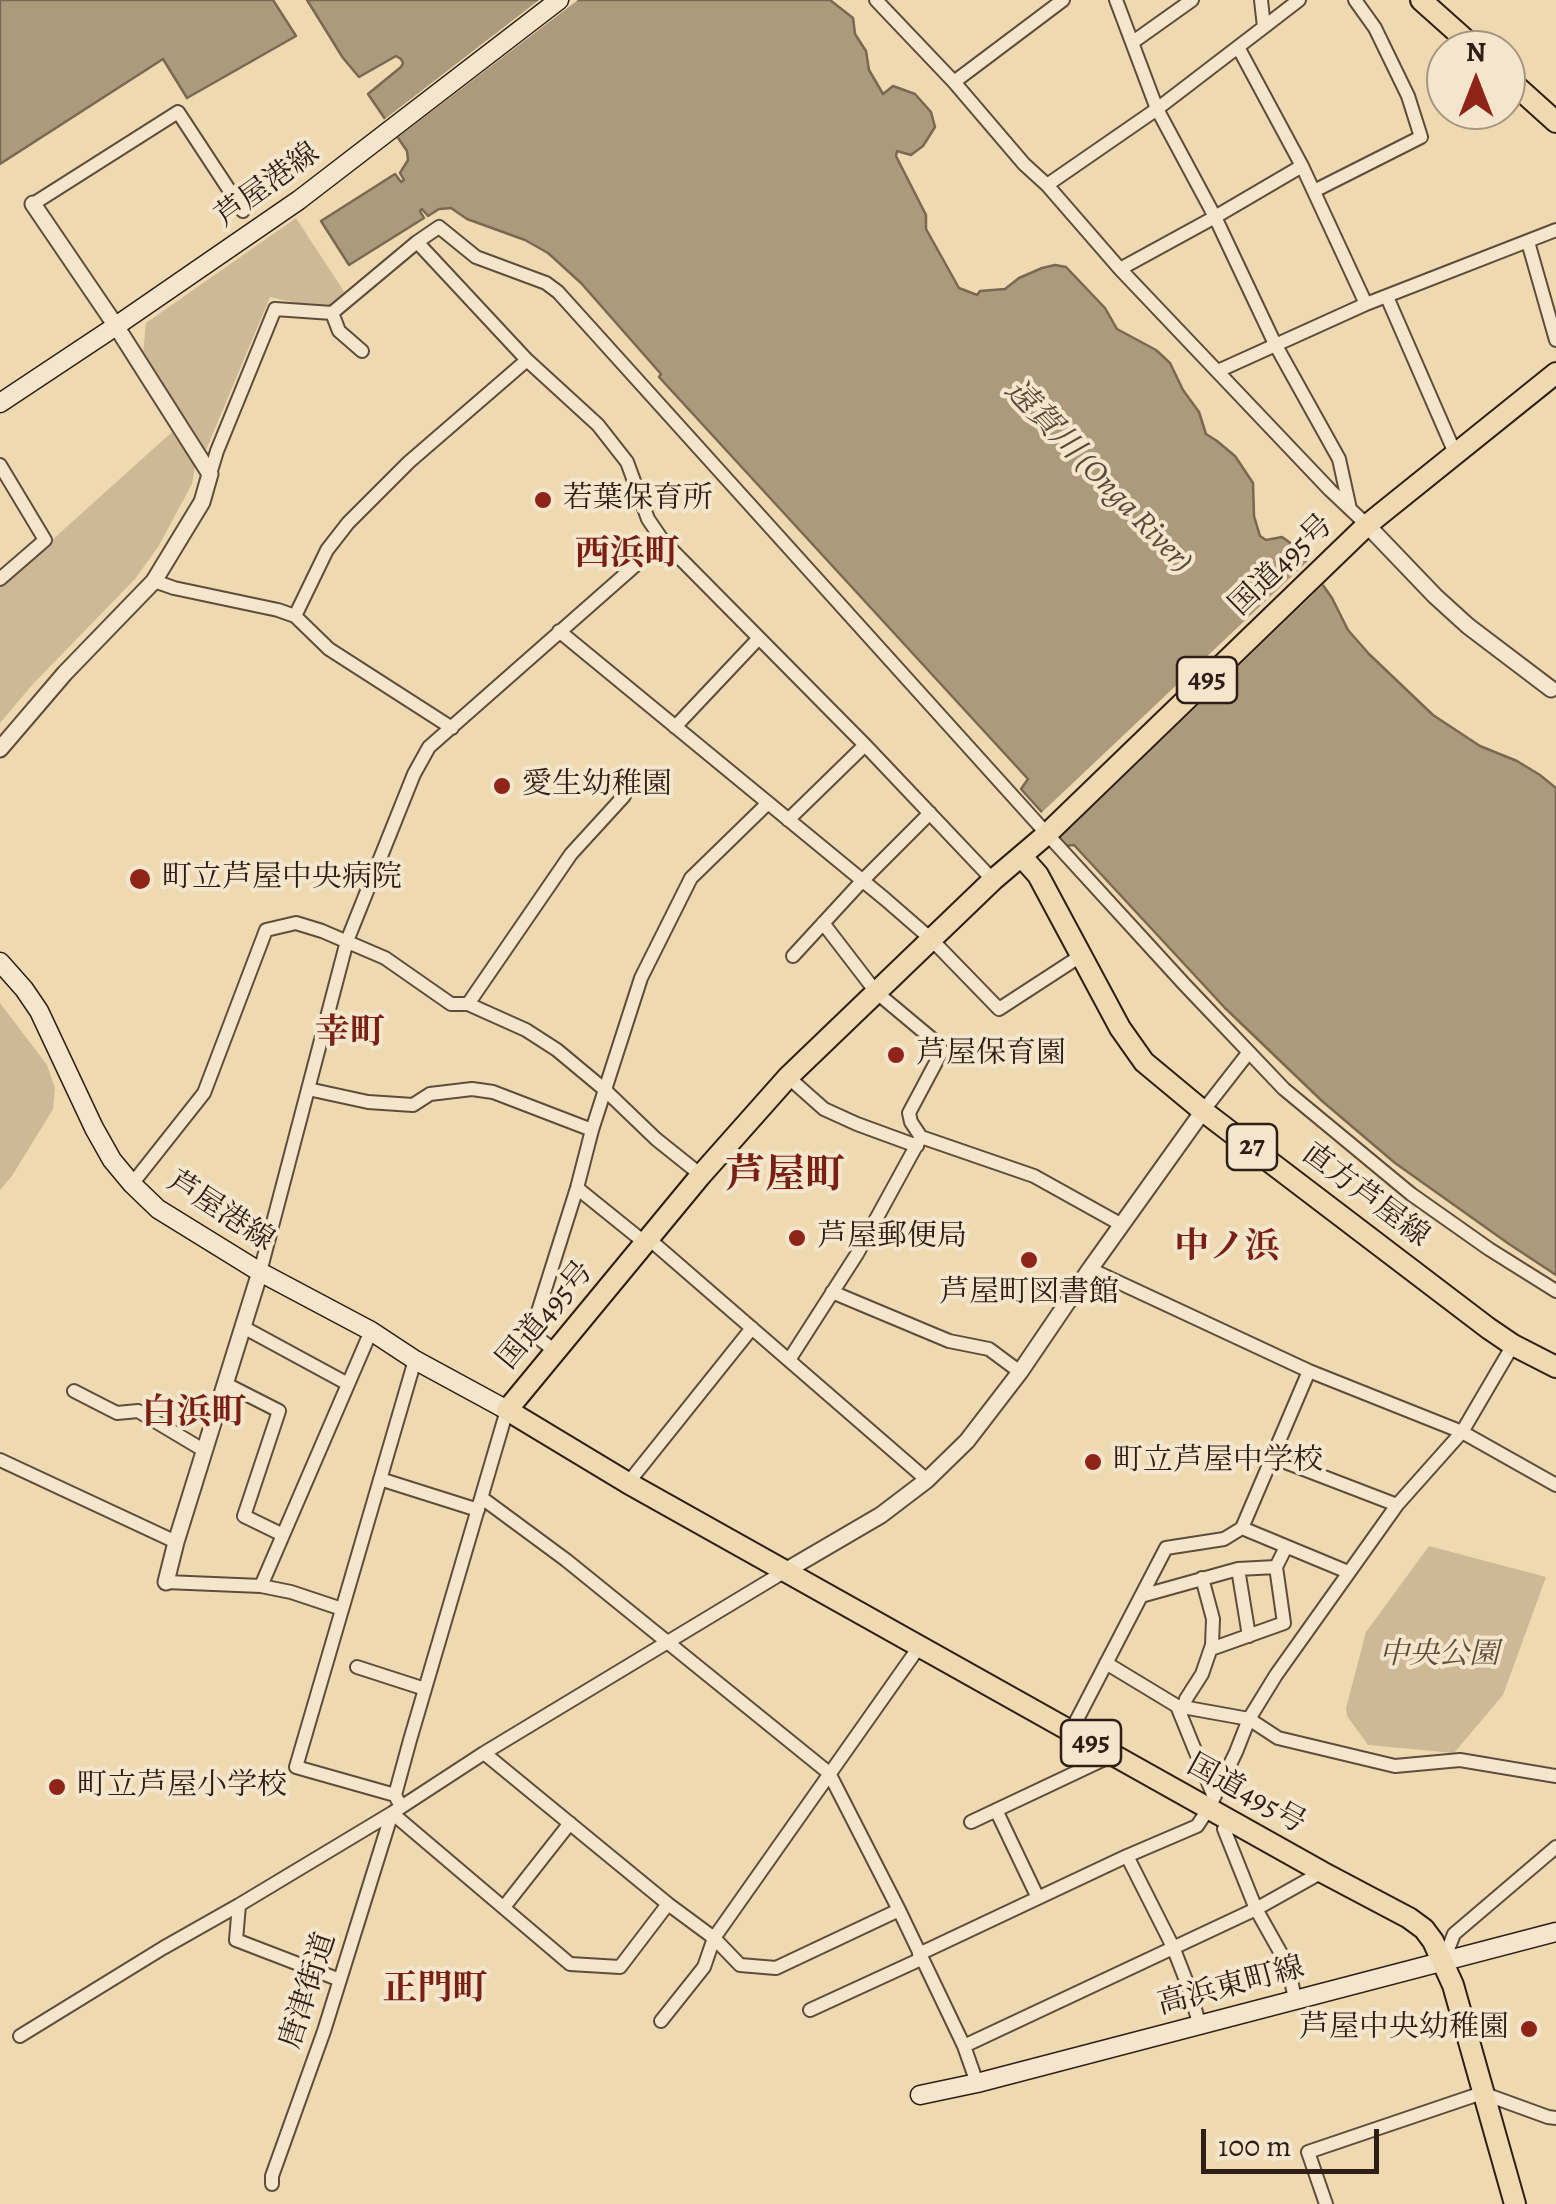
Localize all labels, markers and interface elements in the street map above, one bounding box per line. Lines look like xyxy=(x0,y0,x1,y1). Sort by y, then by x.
north arrow xyxy=(1426,30,1526,130)
text: N xyxy=(1466,33,1486,71)
street label: 芦屋港線 xyxy=(209,136,327,236)
water label: 遠賀川 (Onga River) xyxy=(996,372,1200,582)
place label: 若葉保育所 xyxy=(563,482,713,518)
marker: 若葉保育所 xyxy=(532,489,554,511)
street label: 国道495号 xyxy=(1223,508,1341,624)
district label: 西浜町 xyxy=(575,534,679,576)
road number: 495 xyxy=(1177,657,1237,703)
place label: 愛生幼稚園 xyxy=(522,768,672,804)
marker: 愛生幼稚園 xyxy=(491,775,513,797)
place label: 町立芦屋中央病院 xyxy=(162,861,402,897)
marker: 町立芦屋中央病院 xyxy=(127,866,153,892)
district label: 幸町 xyxy=(315,1013,385,1055)
place label: 芦屋保育園 xyxy=(916,1037,1066,1073)
marker: 芦屋保育園 xyxy=(885,1044,907,1066)
road number: 27 xyxy=(1227,1124,1277,1170)
street label: 直方芦屋線 xyxy=(1294,1136,1436,1256)
district label: 芦屋町 xyxy=(725,1153,845,1201)
street label: 芦屋港線 xyxy=(160,1164,280,1260)
place label: 芦屋郵便局 xyxy=(817,1220,967,1256)
marker: 芦屋郵便局 xyxy=(786,1227,808,1249)
district label: 中ノ浜 xyxy=(1175,1227,1279,1269)
marker: 芦屋町図書館 xyxy=(1018,1249,1040,1271)
street label: 国道495号 xyxy=(490,1255,602,1377)
place label: 芦屋町図書館 xyxy=(939,1276,1119,1312)
district label: 白浜町 xyxy=(142,1393,246,1435)
place label: 町立芦屋中学校 xyxy=(1113,1444,1323,1480)
marker: 町立芦屋中学校 xyxy=(1082,1451,1104,1473)
park label: 中央公園 xyxy=(1379,1638,1499,1674)
road number: 495 xyxy=(1061,1720,1121,1766)
street label: 国道495号 xyxy=(1180,1748,1312,1842)
place label: 町立芦屋小学校 xyxy=(77,1769,287,1805)
marker: 町立芦屋小学校 xyxy=(46,1776,68,1798)
street label: 唐津街道 xyxy=(273,1928,345,2054)
street label: 高浜東町線 xyxy=(1154,1950,1308,2024)
district label: 正門町 xyxy=(383,1969,487,2011)
place label: 芦屋中央幼稚園 xyxy=(1299,2011,1509,2047)
marker: 芦屋中央幼稚園 xyxy=(1518,2018,1540,2040)
scale bar xyxy=(1206,2109,1384,2171)
text: 100 m xyxy=(1218,2126,1291,2166)

